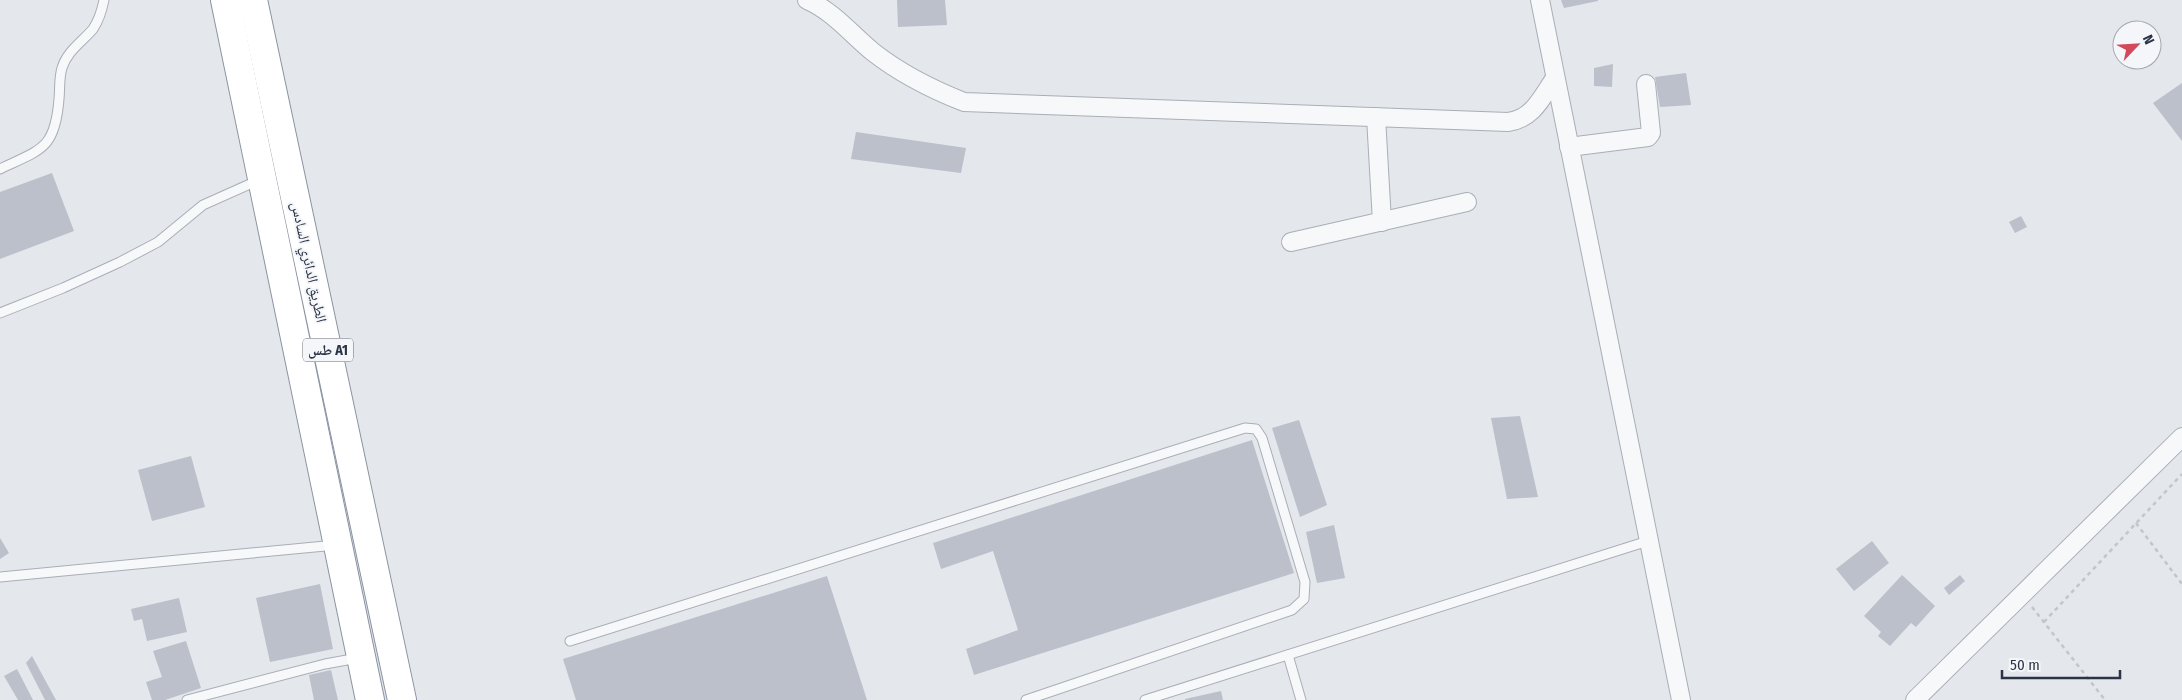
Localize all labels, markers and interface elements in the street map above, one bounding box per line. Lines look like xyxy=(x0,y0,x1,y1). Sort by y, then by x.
north arrow xyxy=(2112,20,2162,70)
text: N xyxy=(2139,32,2158,47)
street label: الطريق الدائري السادس xyxy=(285,200,331,325)
road number: طس A1 xyxy=(303,338,353,362)
scale bar xyxy=(2002,648,2120,680)
text: 50 m xyxy=(2010,656,2040,674)

